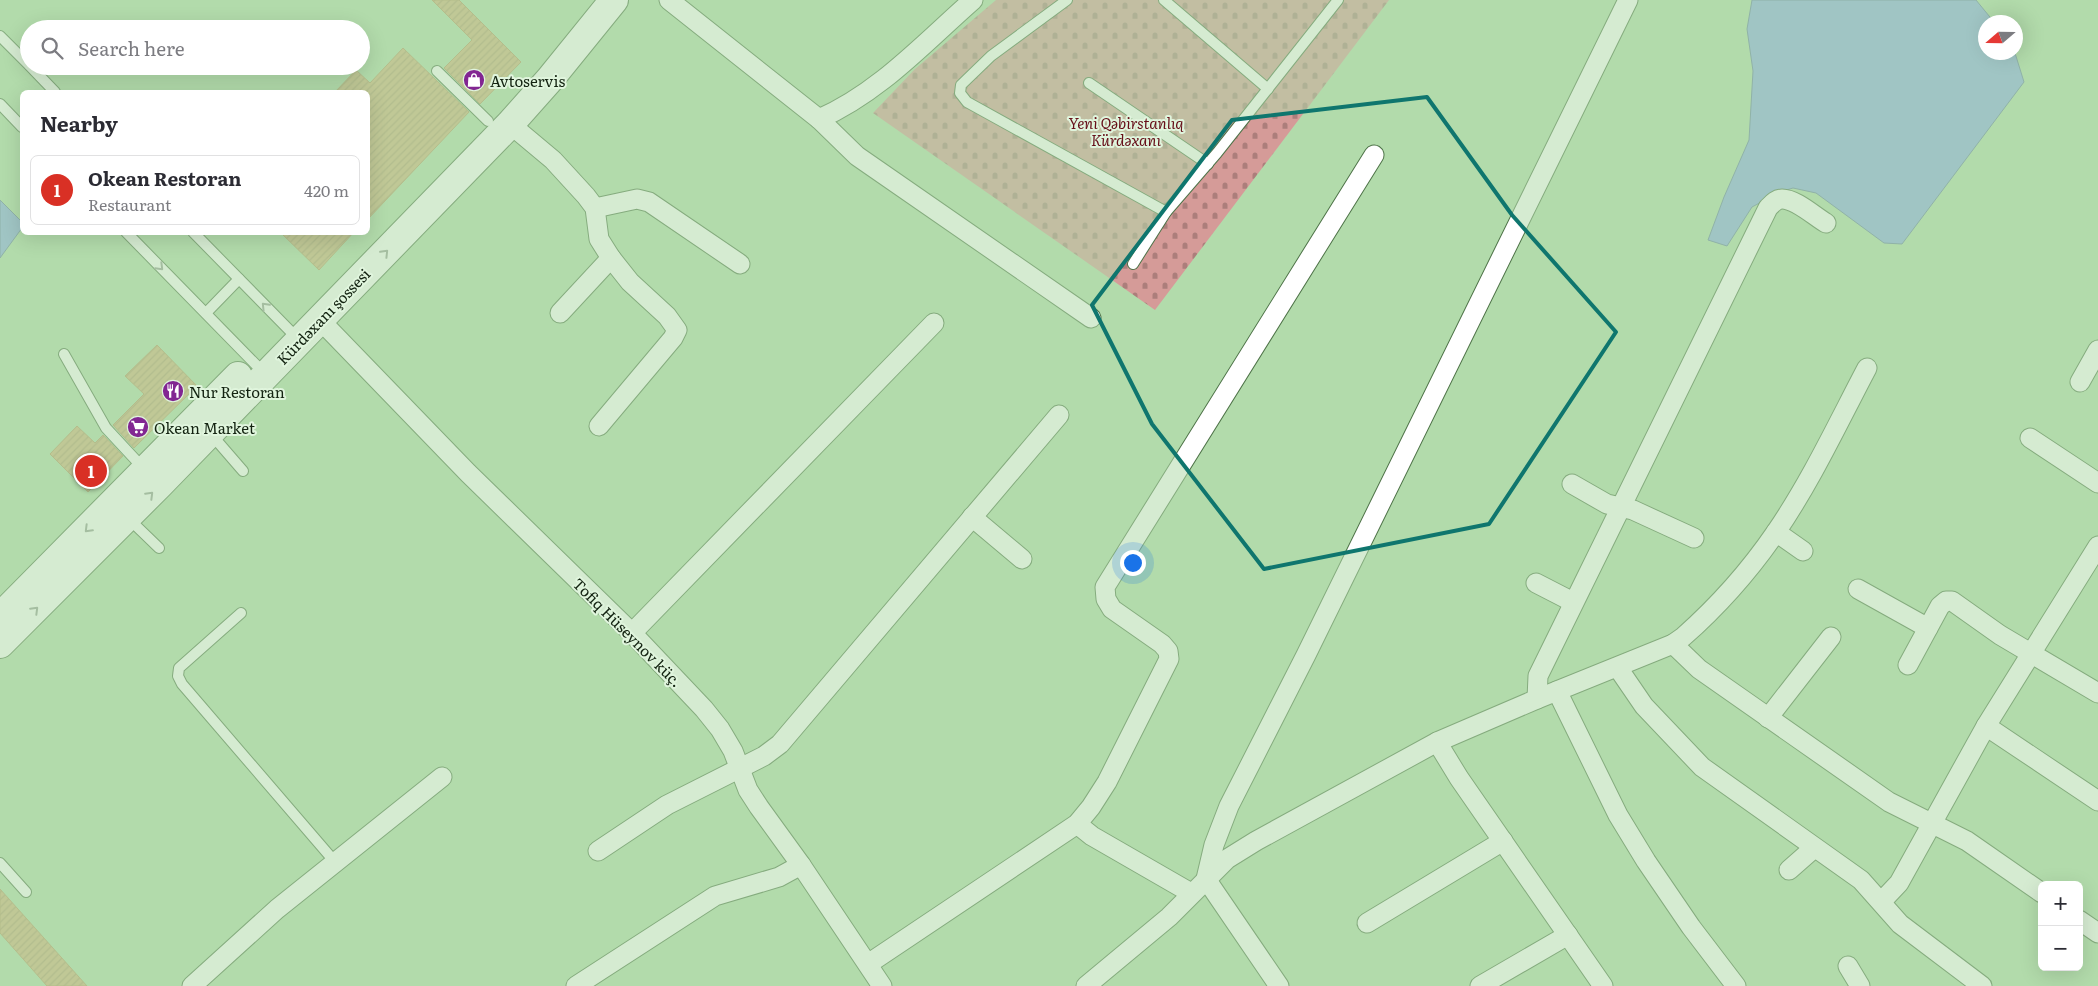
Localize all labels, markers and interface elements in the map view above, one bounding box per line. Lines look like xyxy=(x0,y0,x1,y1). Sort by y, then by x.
north arrow xyxy=(1978,15,2023,60)
search box xyxy=(20,20,370,75)
icon: search xyxy=(38,34,66,62)
text: Search here xyxy=(78,34,185,62)
shop icon: Avtoservis xyxy=(462,68,486,92)
place label: Avtoservis xyxy=(490,69,565,92)
text: Nearby xyxy=(40,107,118,138)
park label: Yeni Qəbirstanlıq Kürdəxanı xyxy=(1069,111,1184,151)
text: Okean Restoran xyxy=(88,164,241,192)
text: 1 xyxy=(54,178,60,202)
text: 420 m xyxy=(304,178,349,202)
text: Restaurant xyxy=(88,192,172,216)
one-way arrow xyxy=(379,250,388,259)
one-way arrow xyxy=(155,261,164,270)
street label: Kürdəxanı şossesi xyxy=(271,263,375,369)
one-way arrow xyxy=(262,303,271,312)
restaurant icon: Nur Restoran xyxy=(161,379,185,403)
place label: Nur Restoran xyxy=(189,380,285,403)
supermarket icon: Okean Market xyxy=(126,415,150,439)
place label: Okean Market xyxy=(154,416,255,439)
pin: 1 xyxy=(75,452,107,490)
one-way arrow xyxy=(144,492,153,501)
one-way arrow xyxy=(84,523,93,532)
your location xyxy=(1120,550,1146,576)
street label: Tofiq Hüseynov küç. xyxy=(568,572,688,692)
one-way arrow xyxy=(29,607,38,616)
map controls xyxy=(2038,881,2083,971)
button: + xyxy=(2038,881,2083,926)
button: − xyxy=(2038,926,2083,971)

